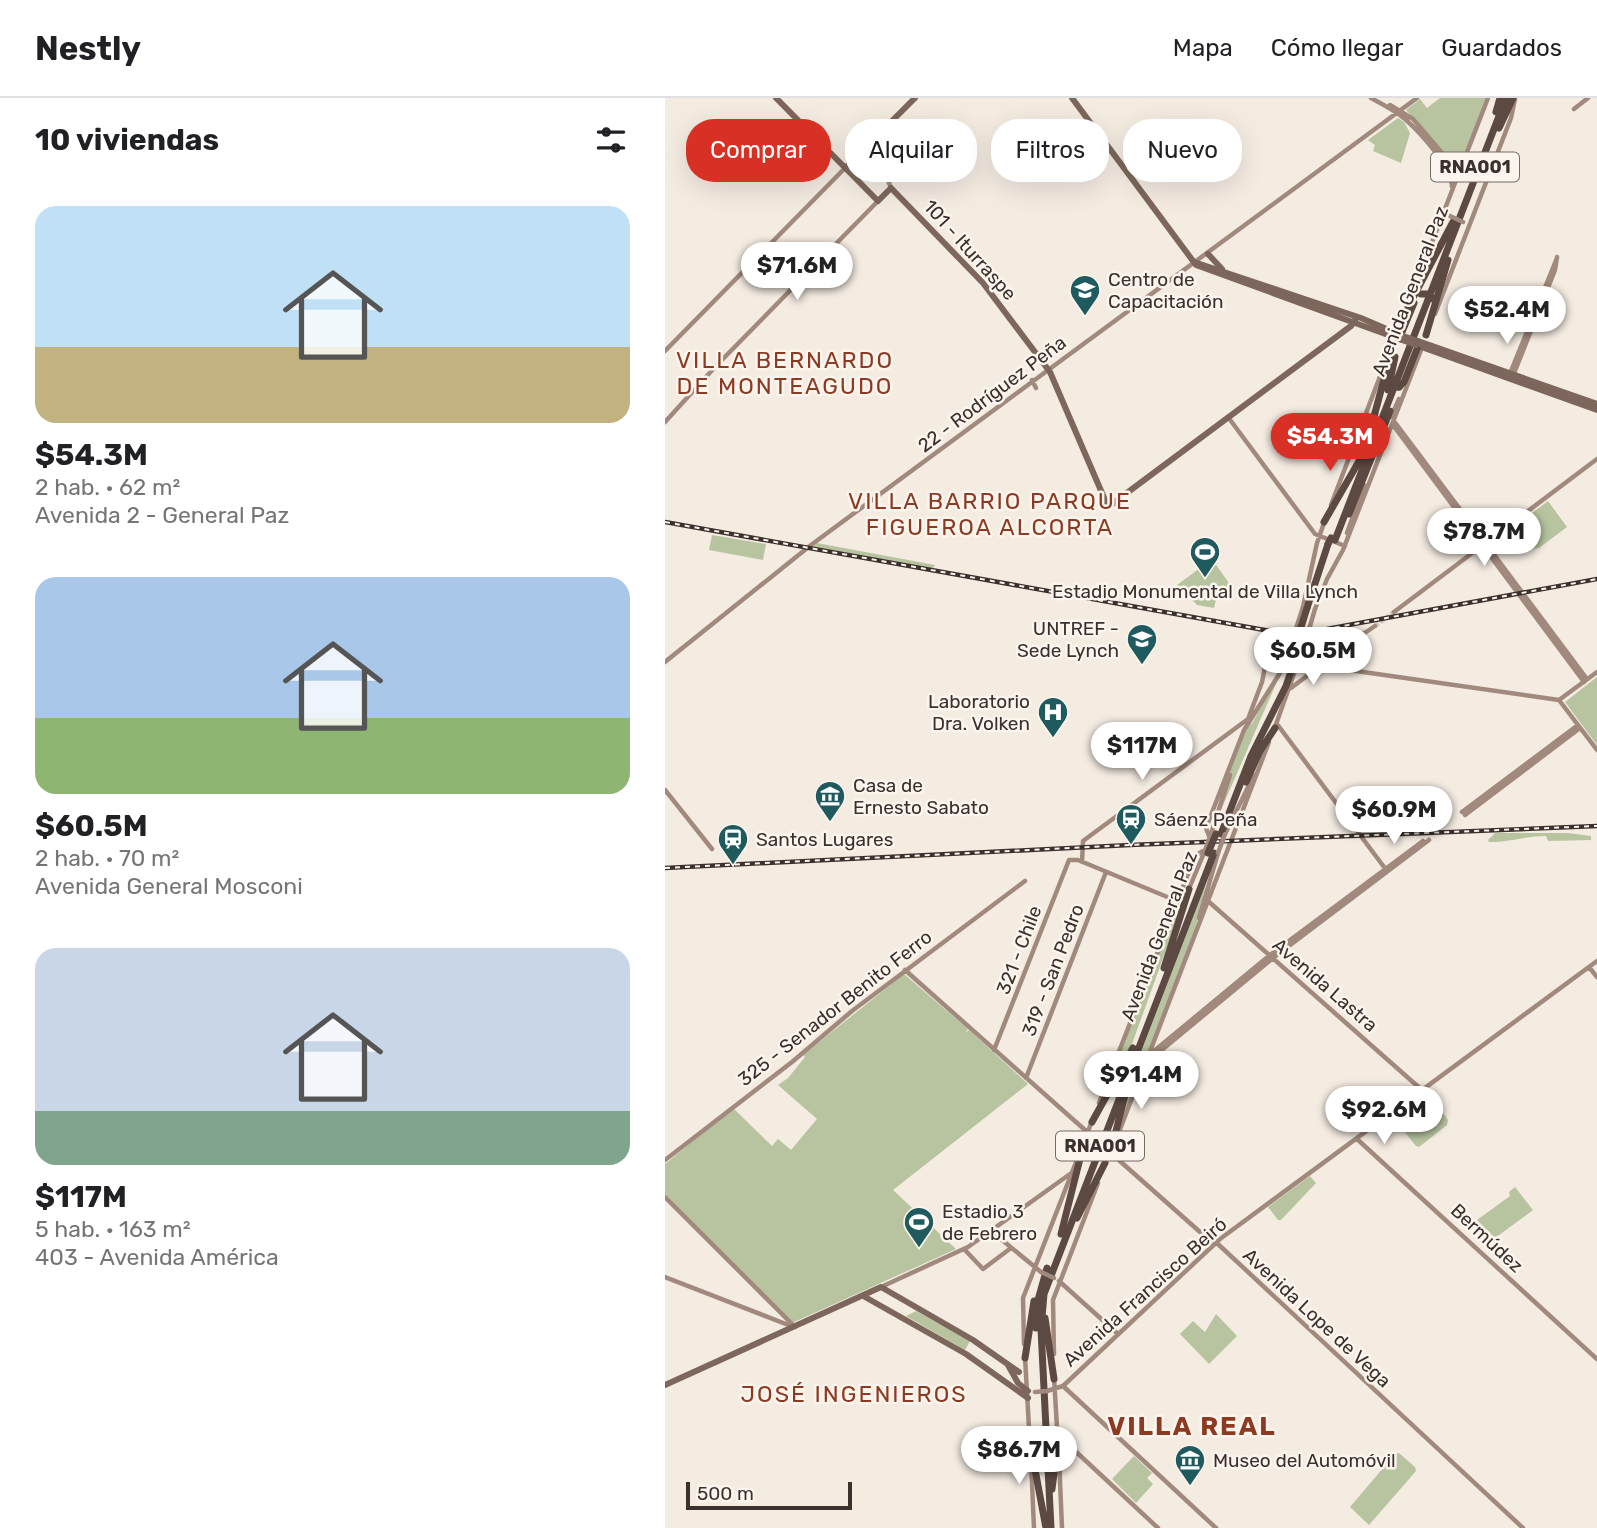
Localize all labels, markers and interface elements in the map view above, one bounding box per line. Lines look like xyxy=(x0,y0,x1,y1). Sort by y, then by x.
text: Nestly xyxy=(35,29,141,68)
text: Mapa xyxy=(1173,34,1233,62)
text: Cómo llegar xyxy=(1271,34,1403,62)
text: Guardados xyxy=(1441,34,1562,62)
chip: Comprar xyxy=(686,119,831,182)
chip: Alquilar xyxy=(845,119,977,182)
chip: Filtros xyxy=(991,119,1109,182)
chip: Nuevo xyxy=(1123,119,1242,182)
icon: filters xyxy=(592,121,630,159)
text: 10 viviendas xyxy=(35,122,219,158)
road number: RNA001 xyxy=(1431,153,1519,182)
street label: 101 - Iturraspe xyxy=(919,195,1021,305)
street label: Avenida General Paz xyxy=(1367,203,1453,379)
pin: $71.6M xyxy=(740,242,854,302)
text: $71.6M xyxy=(757,251,837,279)
icon: home xyxy=(270,252,396,378)
place label: Centro de Capacitación xyxy=(1108,268,1223,313)
school or university icon: Centro de Capacitación xyxy=(1068,273,1102,317)
pin: $52.4M xyxy=(1450,286,1564,346)
text: $52.4M xyxy=(1464,295,1550,323)
street label: 22 - Rodríguez Peña xyxy=(913,331,1071,457)
district label: VILLA BERNARDO DE MONTEAGUDO xyxy=(676,346,894,400)
pin: $54.3M xyxy=(1273,414,1387,473)
text: $54.3M xyxy=(1287,422,1373,450)
text: $54.3M xyxy=(35,437,148,473)
text: 2 hab. · 62 m² xyxy=(35,473,180,501)
district label: VILLA BARRIO PARQUE FIGUEROA ALCORTA xyxy=(848,487,1132,541)
text: Avenida 2 - General Paz xyxy=(35,501,289,529)
pin: $78.7M xyxy=(1427,508,1541,568)
text: $78.7M xyxy=(1443,517,1525,545)
sports icon: Estadio Monumental de Villa Lynch xyxy=(1188,535,1222,579)
place label: Estadio Monumental de Villa Lynch xyxy=(1052,580,1358,603)
place label: UNTREF - Sede Lynch xyxy=(1017,617,1119,662)
school or university icon: UNTREF - Sede Lynch xyxy=(1125,622,1159,666)
icon: home xyxy=(270,623,396,749)
pin: $60.5M xyxy=(1256,628,1370,687)
text: $60.5M xyxy=(1270,636,1356,664)
place label: Laboratorio Dra. Volken xyxy=(928,690,1030,735)
hospital icon: Laboratorio Dra. Volken xyxy=(1036,695,1070,739)
pin: $117M xyxy=(1093,722,1191,782)
text: $117M xyxy=(1107,731,1177,759)
place label: Casa de Ernesto Sabato xyxy=(853,774,989,819)
museum icon: Casa de Ernesto Sabato xyxy=(813,779,847,823)
pin: $60.9M xyxy=(1337,786,1451,846)
text: $60.9M xyxy=(1351,795,1437,823)
station icon: Sáenz Peña xyxy=(1114,802,1148,846)
text: $60.5M xyxy=(35,808,148,844)
place label: Sáenz Peña xyxy=(1154,808,1258,831)
station icon: Santos Lugares xyxy=(716,822,750,866)
place label: Santos Lugares xyxy=(756,828,893,851)
text: 2 hab. · 70 m² xyxy=(35,844,179,872)
street label: Avenida General Paz xyxy=(1116,848,1202,1024)
text: Avenida General Mosconi xyxy=(35,872,303,900)
street label: 319 - San Pedro xyxy=(1017,901,1089,1039)
street label: 321 - Chile xyxy=(992,902,1046,998)
street label: 325 - Senador Benito Ferro xyxy=(734,925,936,1091)
street label: Avenida Lastra xyxy=(1268,933,1382,1037)
icon: home xyxy=(270,994,396,1120)
pin: $91.4M xyxy=(1084,1052,1198,1111)
text: $91.4M xyxy=(1100,1060,1182,1088)
pin: $92.6M xyxy=(1327,1086,1441,1146)
text: $92.6M xyxy=(1341,1095,1427,1123)
road number: RNA001 xyxy=(1056,1132,1144,1161)
text: $117M xyxy=(35,1179,127,1215)
street label: Bermúdez xyxy=(1446,1199,1528,1277)
place label: Estadio 3 de Febrero xyxy=(942,1200,1037,1245)
sports icon: Estadio 3 de Febrero xyxy=(902,1205,936,1249)
street label: Avenida Francisco Beiró xyxy=(1058,1212,1232,1372)
text: 5 hab. · 163 m² xyxy=(35,1215,191,1243)
text: 403 - Avenida América xyxy=(35,1243,279,1271)
street label: Avenida Lope de Vega xyxy=(1238,1244,1396,1392)
district label: JOSÉ INGENIEROS xyxy=(740,1380,968,1408)
district label: VILLA REAL xyxy=(1107,1411,1277,1442)
pin: $86.7M xyxy=(962,1426,1076,1486)
text: $86.7M xyxy=(977,1435,1061,1463)
museum icon: Museo del Automóvil xyxy=(1173,1443,1207,1487)
place label: Museo del Automóvil xyxy=(1213,1449,1396,1472)
scale bar xyxy=(686,1479,852,1511)
text: 500 m xyxy=(697,1482,754,1505)

